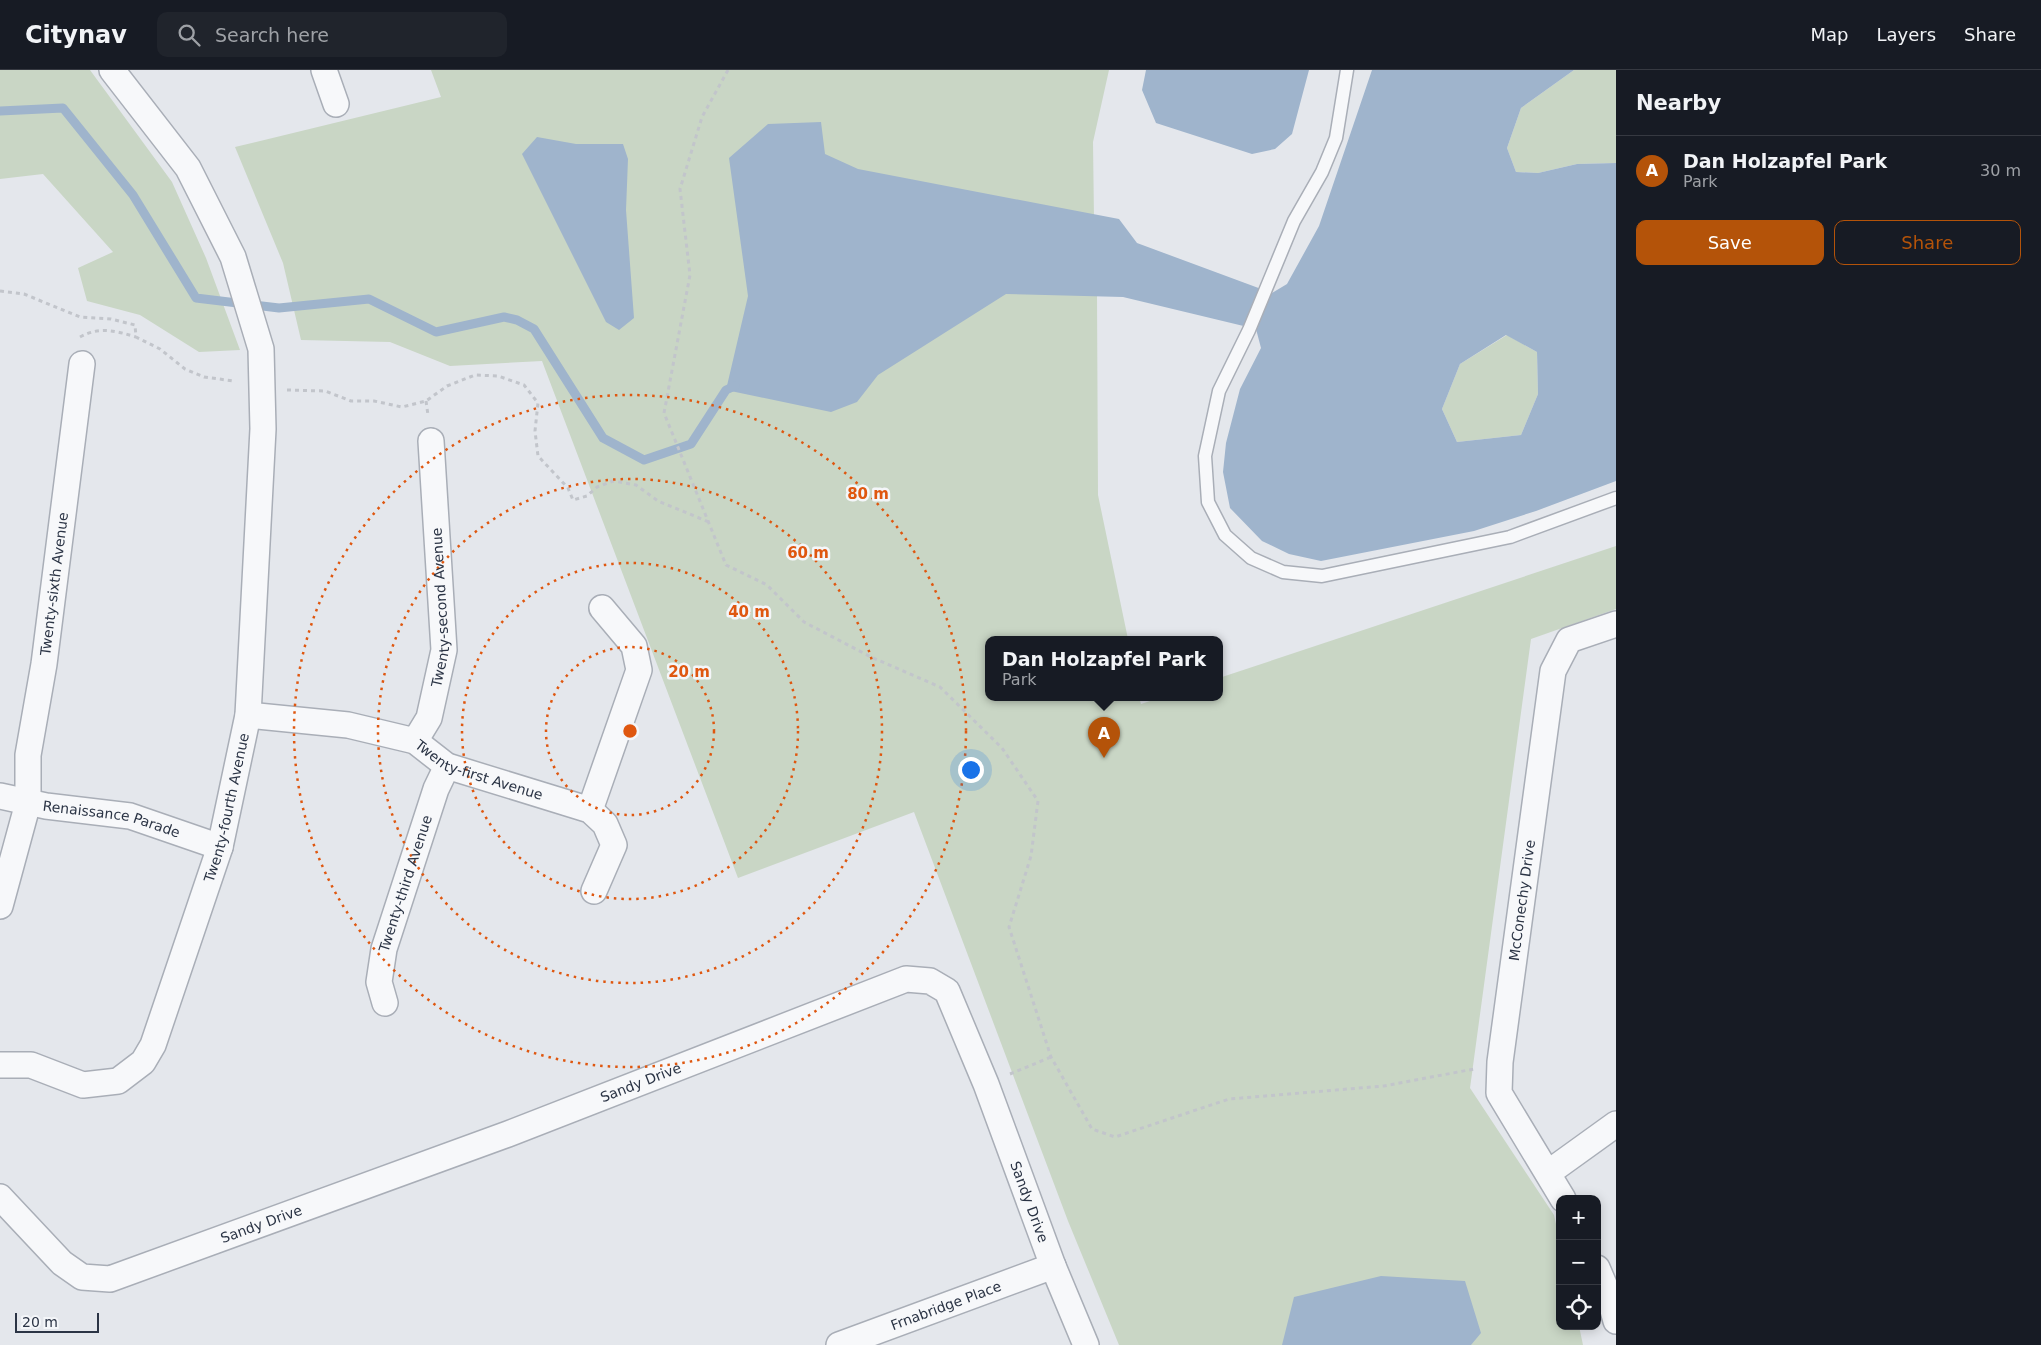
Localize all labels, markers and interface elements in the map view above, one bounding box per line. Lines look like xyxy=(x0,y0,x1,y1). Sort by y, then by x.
search box xyxy=(157,12,507,57)
text: Citynav xyxy=(25,21,127,49)
icon: search xyxy=(175,21,203,49)
text: Search here xyxy=(215,24,329,46)
text: Map xyxy=(1810,24,1848,45)
text: Layers xyxy=(1876,24,1936,45)
text: Share xyxy=(1964,24,2016,45)
text: Nearby xyxy=(1636,91,1721,115)
text: Dan Holzapfel Park xyxy=(1683,150,1887,172)
text: A xyxy=(1646,161,1658,180)
text: 30 m xyxy=(1980,161,2021,180)
text: Park xyxy=(1683,172,1718,191)
button: Save xyxy=(1636,220,1824,265)
button: Share xyxy=(1834,220,2021,265)
text: 80 m xyxy=(847,485,889,503)
street label: Twenty-sixth Avenue xyxy=(37,511,71,657)
street label: Twenty-second Avenue xyxy=(428,527,452,690)
text: 60 m xyxy=(787,544,829,562)
text: 40 m xyxy=(728,603,770,621)
popup xyxy=(985,636,1223,701)
text: Dan Holzapfel Park xyxy=(1002,648,1206,670)
text: 20 m xyxy=(668,663,710,681)
text: Park xyxy=(1002,670,1036,689)
pin: A xyxy=(1088,717,1120,758)
centre of rings xyxy=(621,722,639,740)
street label: Twenty-fourth Avenue xyxy=(200,732,252,885)
street label: Twenty-first Avenue xyxy=(411,736,545,803)
your location xyxy=(958,757,984,783)
street label: Renaissance Parade xyxy=(42,798,182,841)
street label: Twenty-third Avenue xyxy=(375,813,435,955)
street label: McConechy Drive xyxy=(1506,839,1538,962)
street label: Sandy Drive xyxy=(598,1059,683,1105)
street label: Sandy Drive xyxy=(1007,1159,1052,1245)
map controls xyxy=(1556,1195,1601,1330)
button: + xyxy=(1556,1195,1601,1240)
street label: Sandy Drive xyxy=(218,1202,304,1246)
button: − xyxy=(1556,1240,1601,1285)
street label: Frnabridge Place xyxy=(888,1278,1003,1333)
button: locate xyxy=(1556,1285,1601,1330)
scale bar xyxy=(15,1310,99,1333)
text: 20 m xyxy=(22,1314,58,1330)

